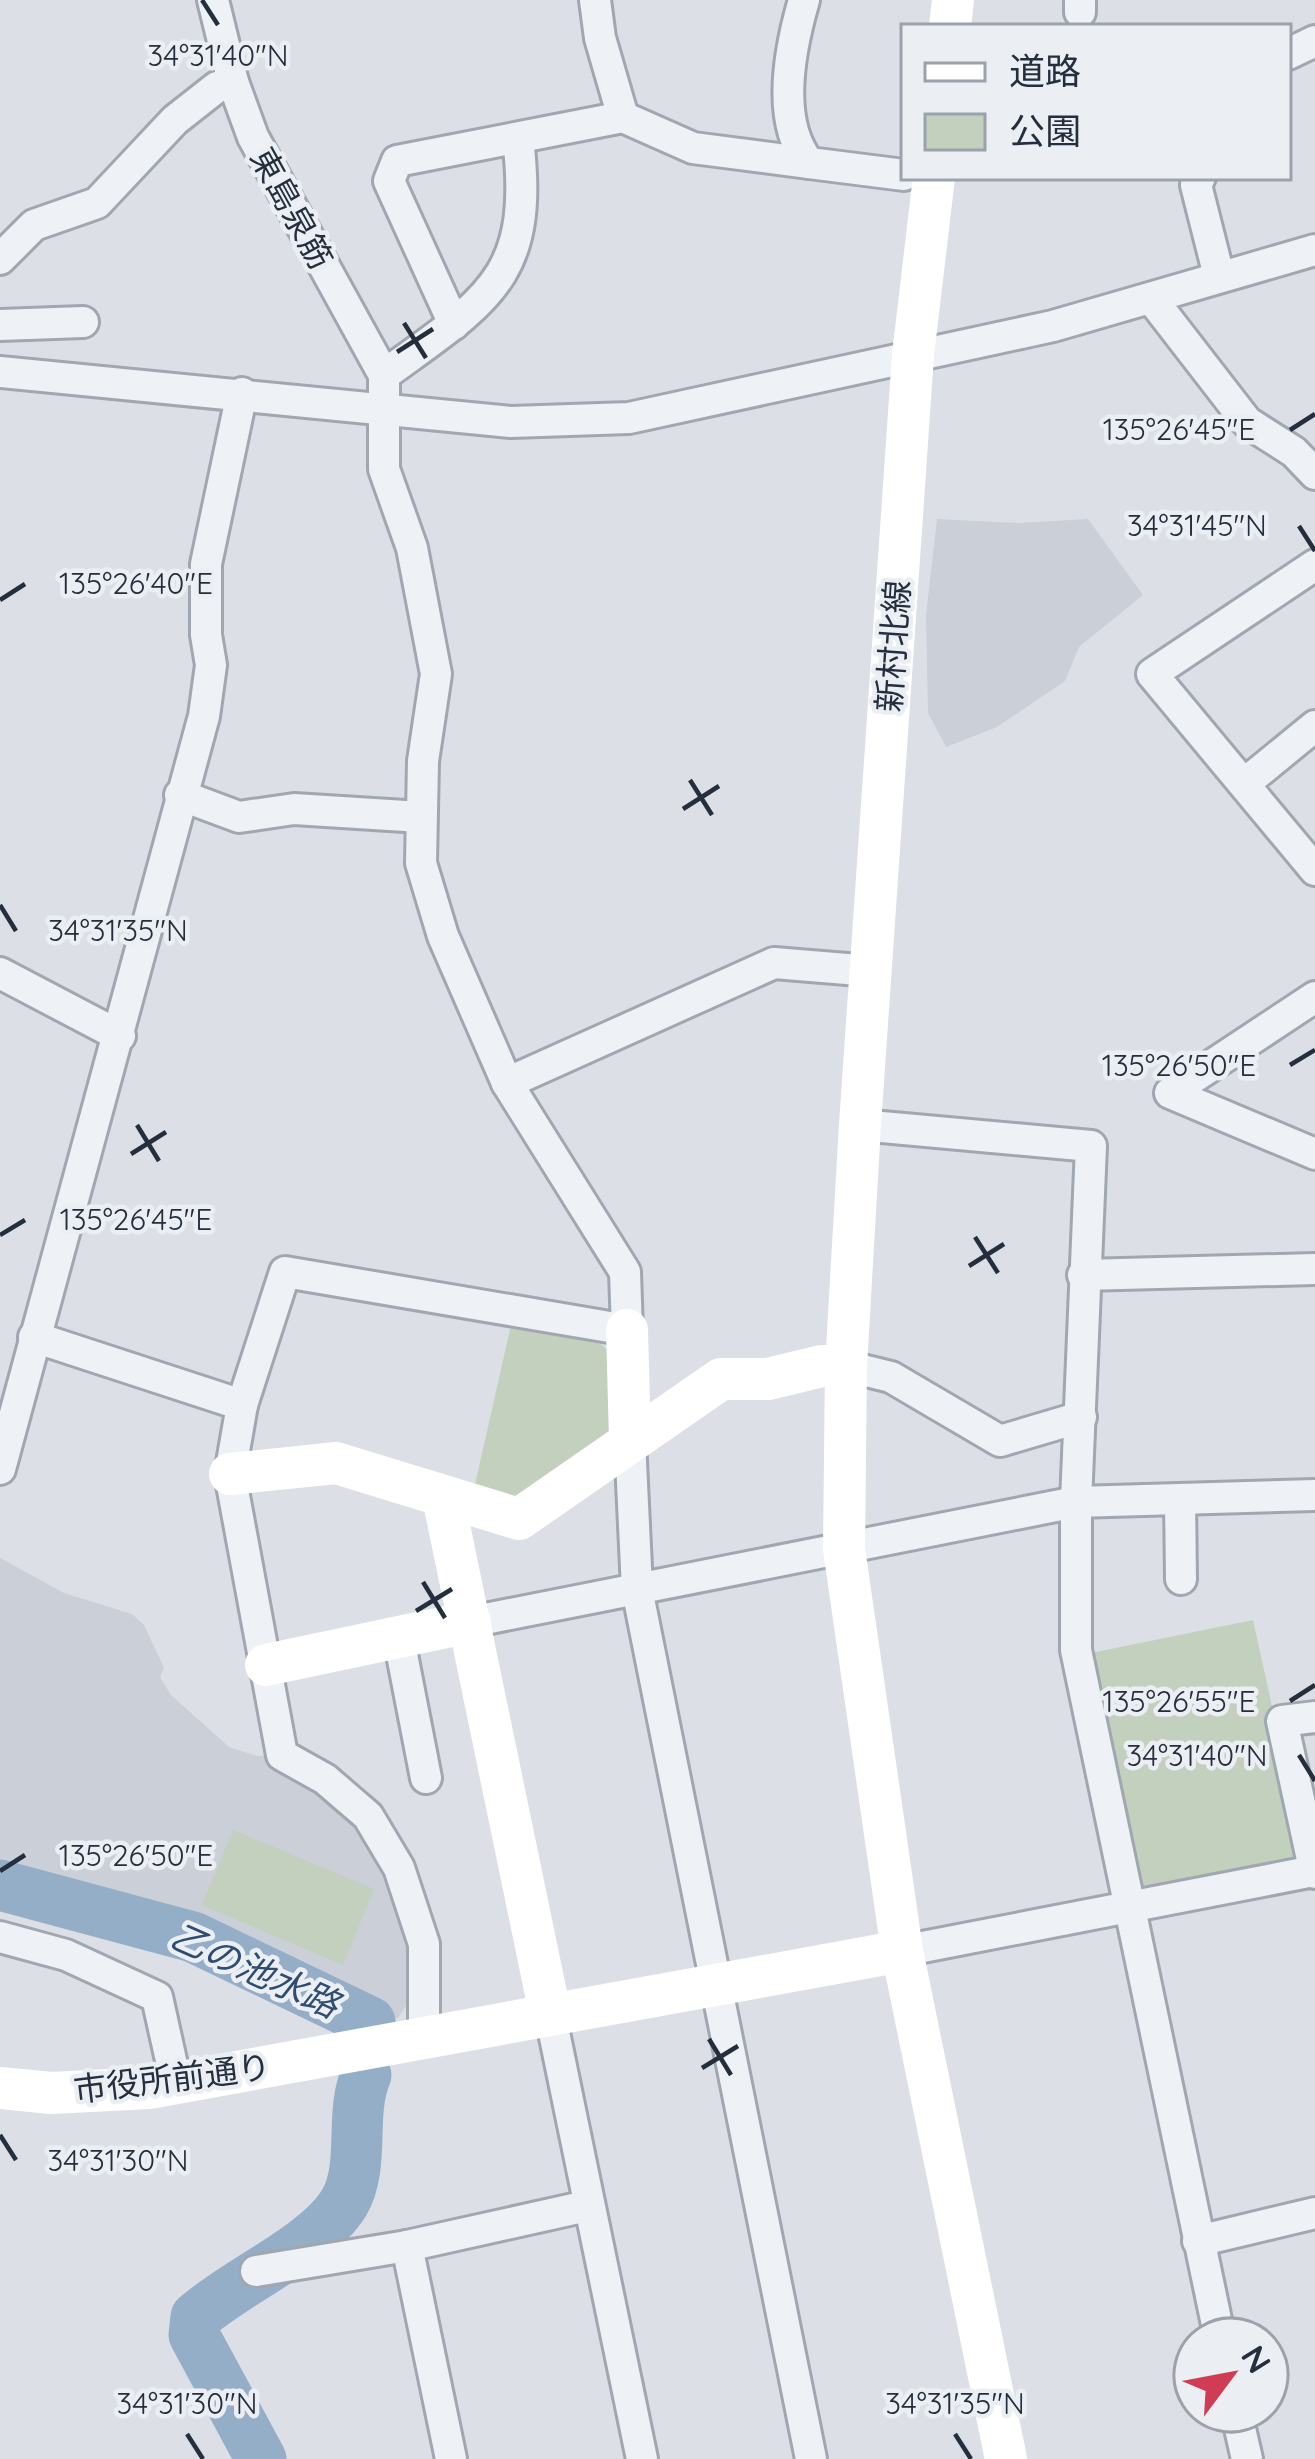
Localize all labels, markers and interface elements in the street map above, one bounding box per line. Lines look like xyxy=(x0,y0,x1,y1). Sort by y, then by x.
legend xyxy=(901,24,1291,180)
text: 34°31'40"N xyxy=(147,36,289,74)
text: 道路 xyxy=(1009,48,1081,93)
text: 公園 xyxy=(1009,108,1081,153)
street label: 東島泉筋 xyxy=(243,140,342,275)
text: 135°26'45"E xyxy=(1103,410,1255,448)
text: 34°31'45"N xyxy=(1127,506,1267,544)
text: 135°26'40"E xyxy=(59,564,213,602)
street label: 新村北線 xyxy=(867,579,918,713)
text: 34°31'35"N xyxy=(48,911,188,949)
text: 135°26'50"E xyxy=(1102,1046,1256,1084)
text: 135°26'45"E xyxy=(60,1200,212,1238)
text: 135°26'55"E xyxy=(1103,1682,1255,1720)
text: 34°31'40"N xyxy=(1126,1736,1268,1774)
text: 135°26'50"E xyxy=(59,1836,213,1874)
water label: 乙の池水路 xyxy=(164,1912,349,2028)
street label: 市役所前通り xyxy=(71,2045,273,2110)
text: 34°31'30"N xyxy=(48,2141,189,2179)
north arrow xyxy=(1171,2315,1291,2435)
text: N xyxy=(1233,2338,1281,2380)
text: 34°31'30"N xyxy=(117,2384,258,2422)
text: 34°31'35"N xyxy=(885,2384,1025,2422)

